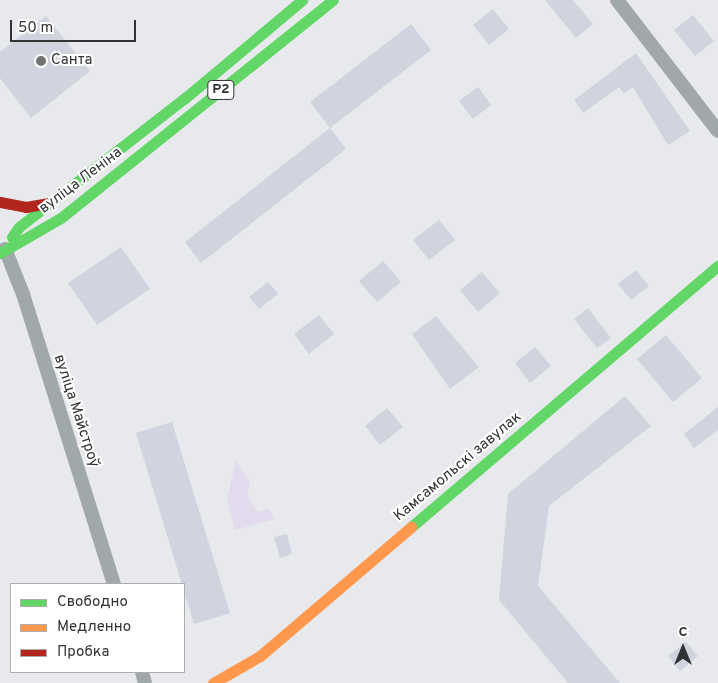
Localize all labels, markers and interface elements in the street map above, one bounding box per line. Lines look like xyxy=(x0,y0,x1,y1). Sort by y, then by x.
scale bar xyxy=(12,10,139,42)
text: 50 m xyxy=(18,19,53,38)
place label: Санта xyxy=(51,52,92,70)
marker: Санта xyxy=(35,55,47,67)
road number: Р2 xyxy=(207,78,235,102)
street label: вуліца Леніна xyxy=(36,144,126,218)
street label: вуліца Майстроў xyxy=(49,352,103,470)
street label: Камсамольскі завулак xyxy=(391,408,525,526)
legend xyxy=(10,583,185,673)
text: Свободно xyxy=(57,593,128,612)
text: Медленно xyxy=(57,618,131,637)
north arrow xyxy=(658,623,708,673)
text: С xyxy=(679,624,687,641)
text: Пробка xyxy=(57,643,109,662)

